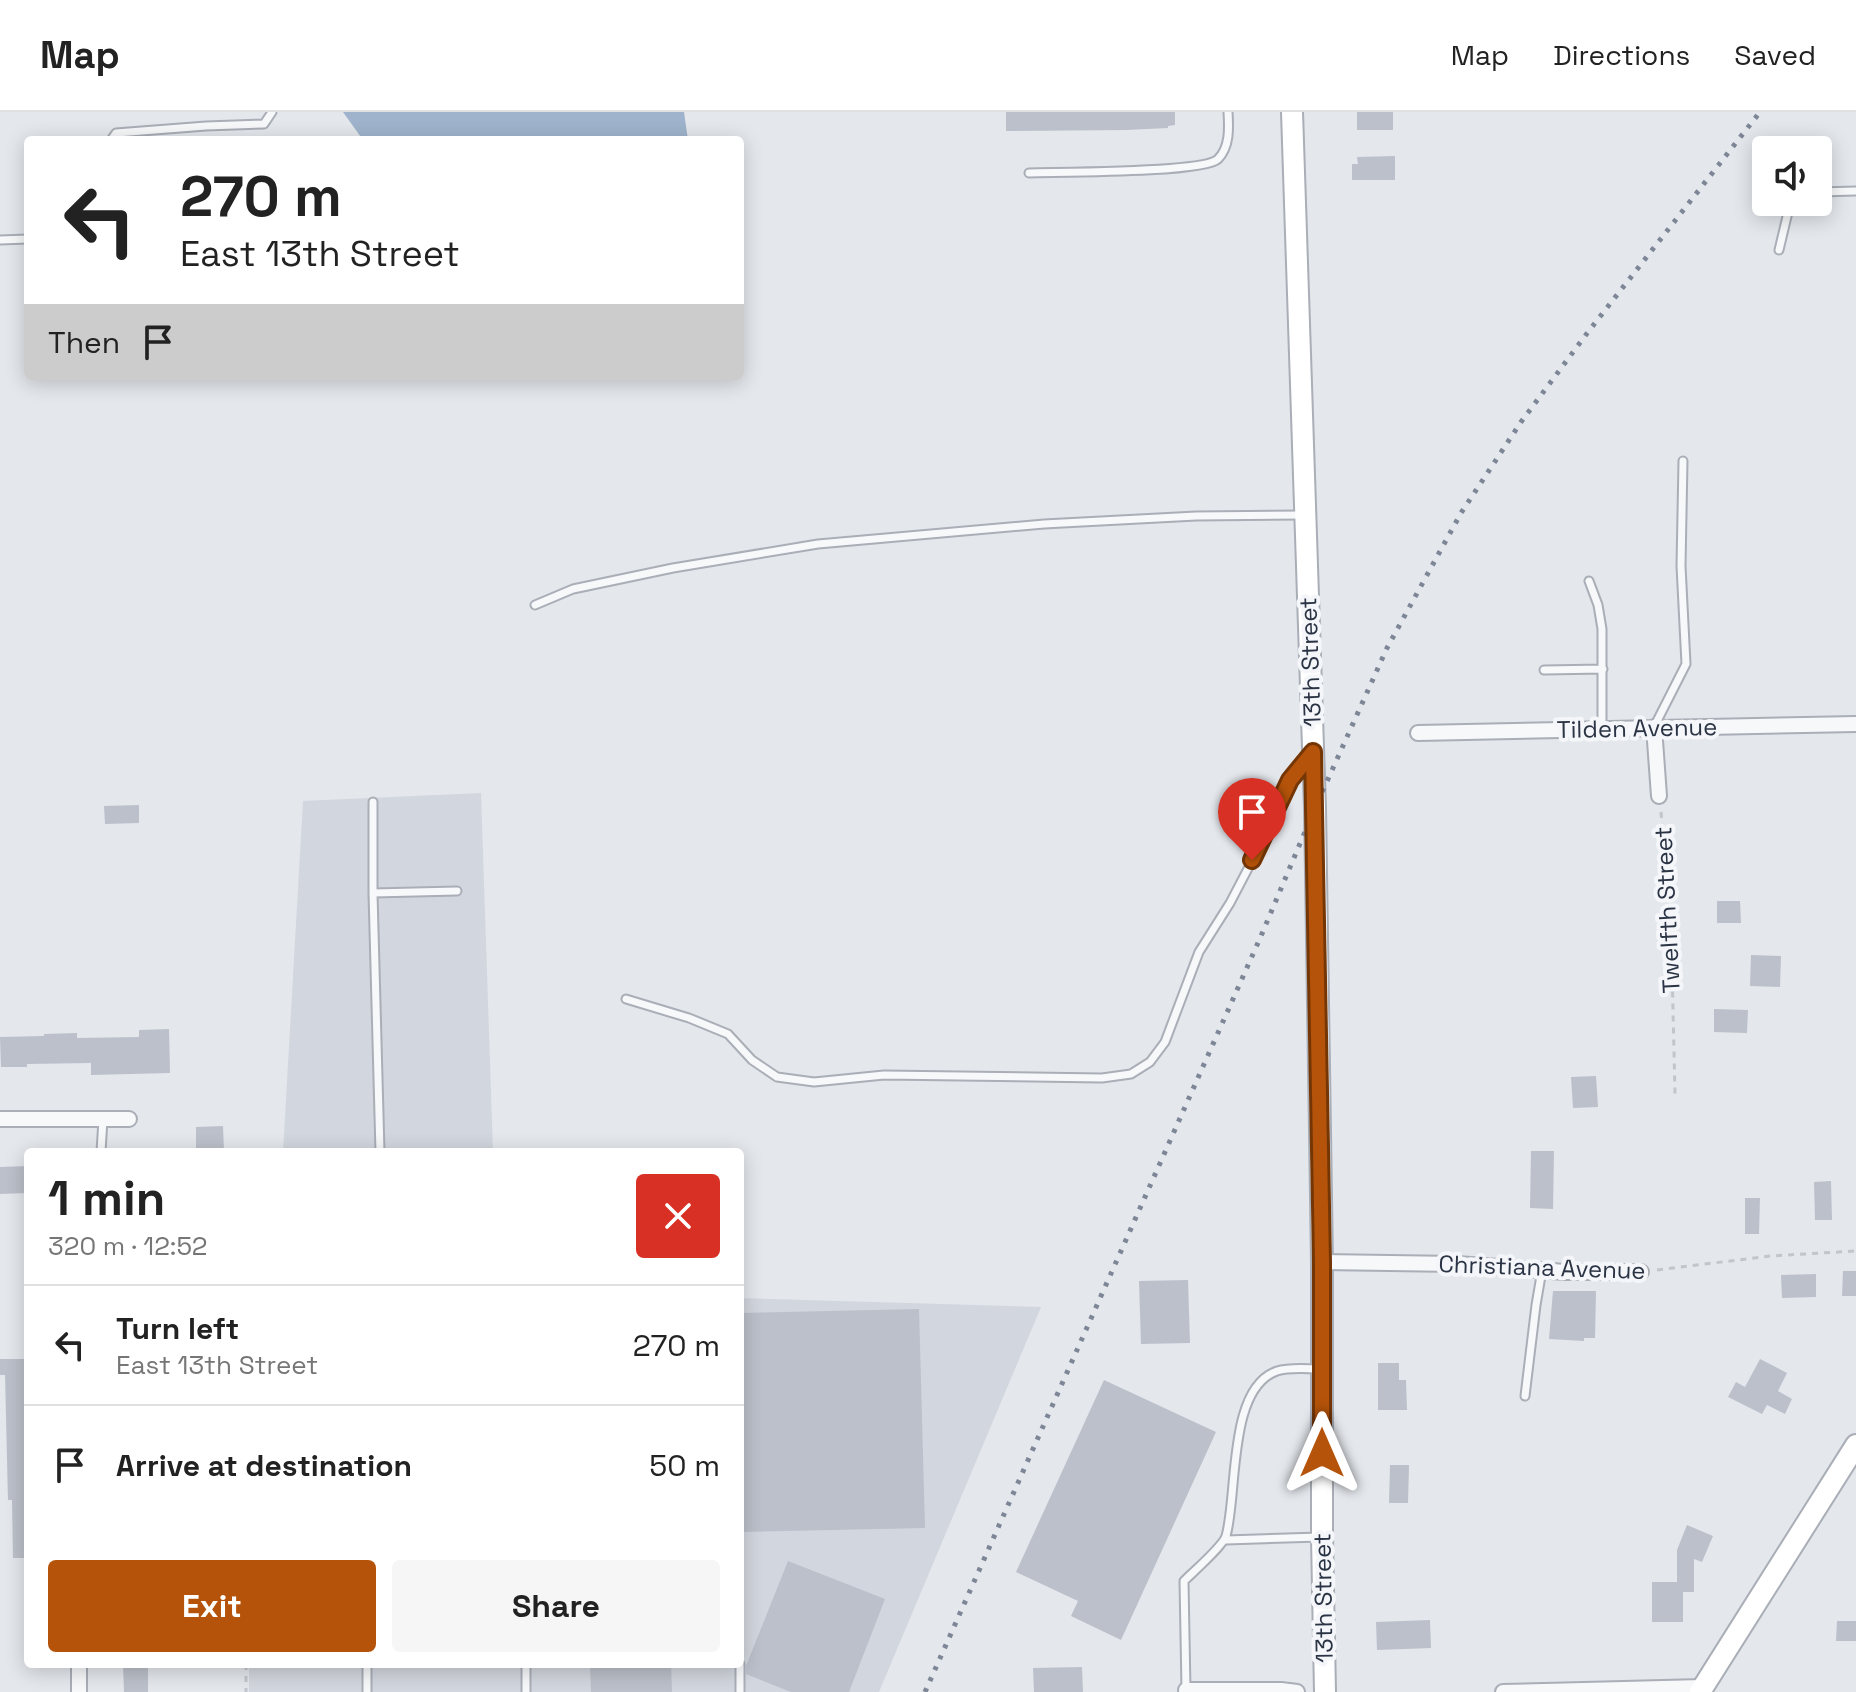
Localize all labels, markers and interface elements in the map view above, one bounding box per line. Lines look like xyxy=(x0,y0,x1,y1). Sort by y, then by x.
text: Map xyxy=(40,31,120,79)
text: Map xyxy=(1451,37,1509,73)
text: Directions xyxy=(1553,37,1690,73)
text: Saved xyxy=(1734,37,1816,73)
map controls xyxy=(1752,136,1832,216)
button: sound xyxy=(1752,136,1832,216)
text: 270 m xyxy=(180,161,342,232)
icon: left xyxy=(48,168,152,272)
text: East 13th Street xyxy=(180,231,460,277)
icon: arrive xyxy=(136,320,180,364)
text: Then xyxy=(48,323,120,362)
street label: 13th Street xyxy=(1292,597,1328,727)
street label: Tilden Avenue xyxy=(1556,711,1718,745)
pin xyxy=(1218,778,1286,860)
icon: arrive xyxy=(1230,790,1274,834)
street label: Twelfth Street xyxy=(1647,826,1687,994)
text: 1 min xyxy=(48,1168,165,1229)
button: close xyxy=(636,1174,720,1258)
text: 320 m · 12:52 xyxy=(48,1229,207,1263)
street label: Christiana Avenue xyxy=(1438,1248,1646,1286)
text: Turn left xyxy=(116,1309,239,1348)
icon: left xyxy=(48,1323,92,1367)
text: 270 m xyxy=(633,1326,720,1365)
text: East 13th Street xyxy=(116,1348,318,1382)
position arrow xyxy=(1280,1411,1364,1495)
icon: arrive xyxy=(48,1443,92,1487)
text: Arrive at destination xyxy=(116,1446,412,1485)
text: 50 m xyxy=(649,1446,720,1485)
street label: 13th Street xyxy=(1306,1533,1340,1663)
button: Exit xyxy=(48,1560,376,1652)
button: Share xyxy=(392,1560,720,1652)

